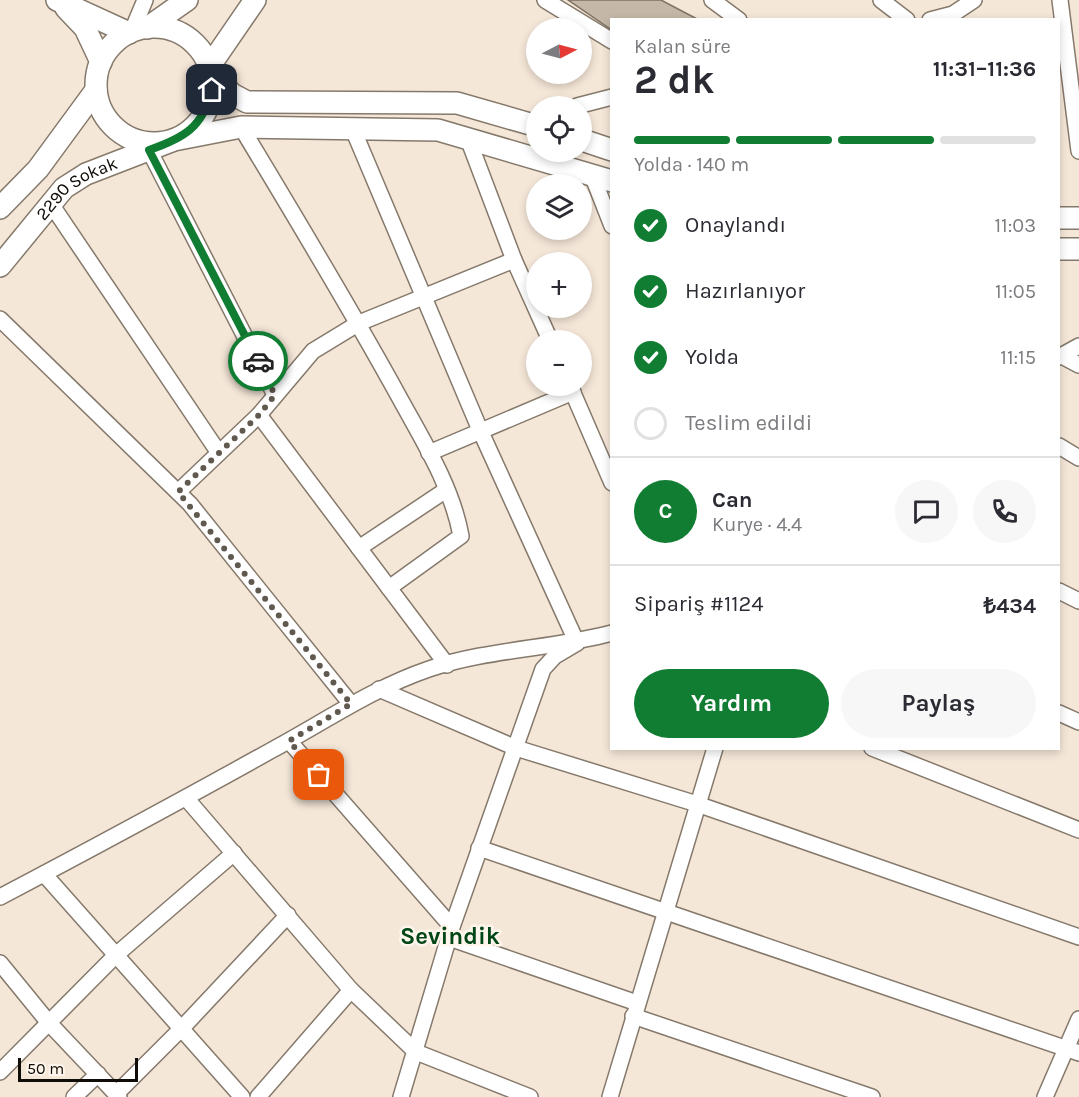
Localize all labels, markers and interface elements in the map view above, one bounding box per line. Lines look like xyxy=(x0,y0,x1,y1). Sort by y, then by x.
north arrow xyxy=(526,18,592,84)
map controls xyxy=(526,18,592,396)
text: Kalan süre xyxy=(634,35,731,58)
text: 11:31–11:36 xyxy=(933,56,1036,82)
text: 2 dk xyxy=(634,57,714,103)
pin xyxy=(186,64,237,115)
icon: home xyxy=(195,73,228,106)
button: locate xyxy=(526,96,592,162)
street label: 2290 Sokak xyxy=(31,152,120,225)
text: Yolda · 140 m xyxy=(634,153,749,176)
button: layers xyxy=(526,174,592,240)
icon: check xyxy=(634,209,667,242)
text: Onaylandı xyxy=(685,212,786,238)
text: 11:03 xyxy=(994,214,1036,237)
button: + xyxy=(526,252,592,318)
icon: check xyxy=(634,275,667,308)
text: Hazırlanıyor xyxy=(685,278,805,304)
text: 11:05 xyxy=(995,280,1036,303)
button: − xyxy=(526,330,592,396)
courier xyxy=(228,331,288,391)
icon: check xyxy=(634,341,667,374)
text: Yolda xyxy=(685,344,739,370)
icon: car xyxy=(242,345,275,378)
text: 11:15 xyxy=(1000,346,1036,369)
text: Teslim edildi xyxy=(685,410,812,436)
button: chat xyxy=(895,480,958,543)
button: phone xyxy=(973,480,1036,543)
text: Can xyxy=(712,487,753,513)
text: C xyxy=(659,498,672,524)
text: Kurye · 4.4 xyxy=(712,513,802,536)
text: Sipariş #1124 xyxy=(634,591,763,617)
text: ₺434 xyxy=(984,593,1036,619)
button: Yardım xyxy=(634,669,829,738)
button: Paylaş xyxy=(841,669,1036,738)
pin xyxy=(293,749,344,800)
icon: bag xyxy=(302,758,335,791)
district label: Sevindik xyxy=(400,922,500,950)
scale bar xyxy=(18,1055,138,1082)
text: 50 m xyxy=(27,1059,64,1078)

